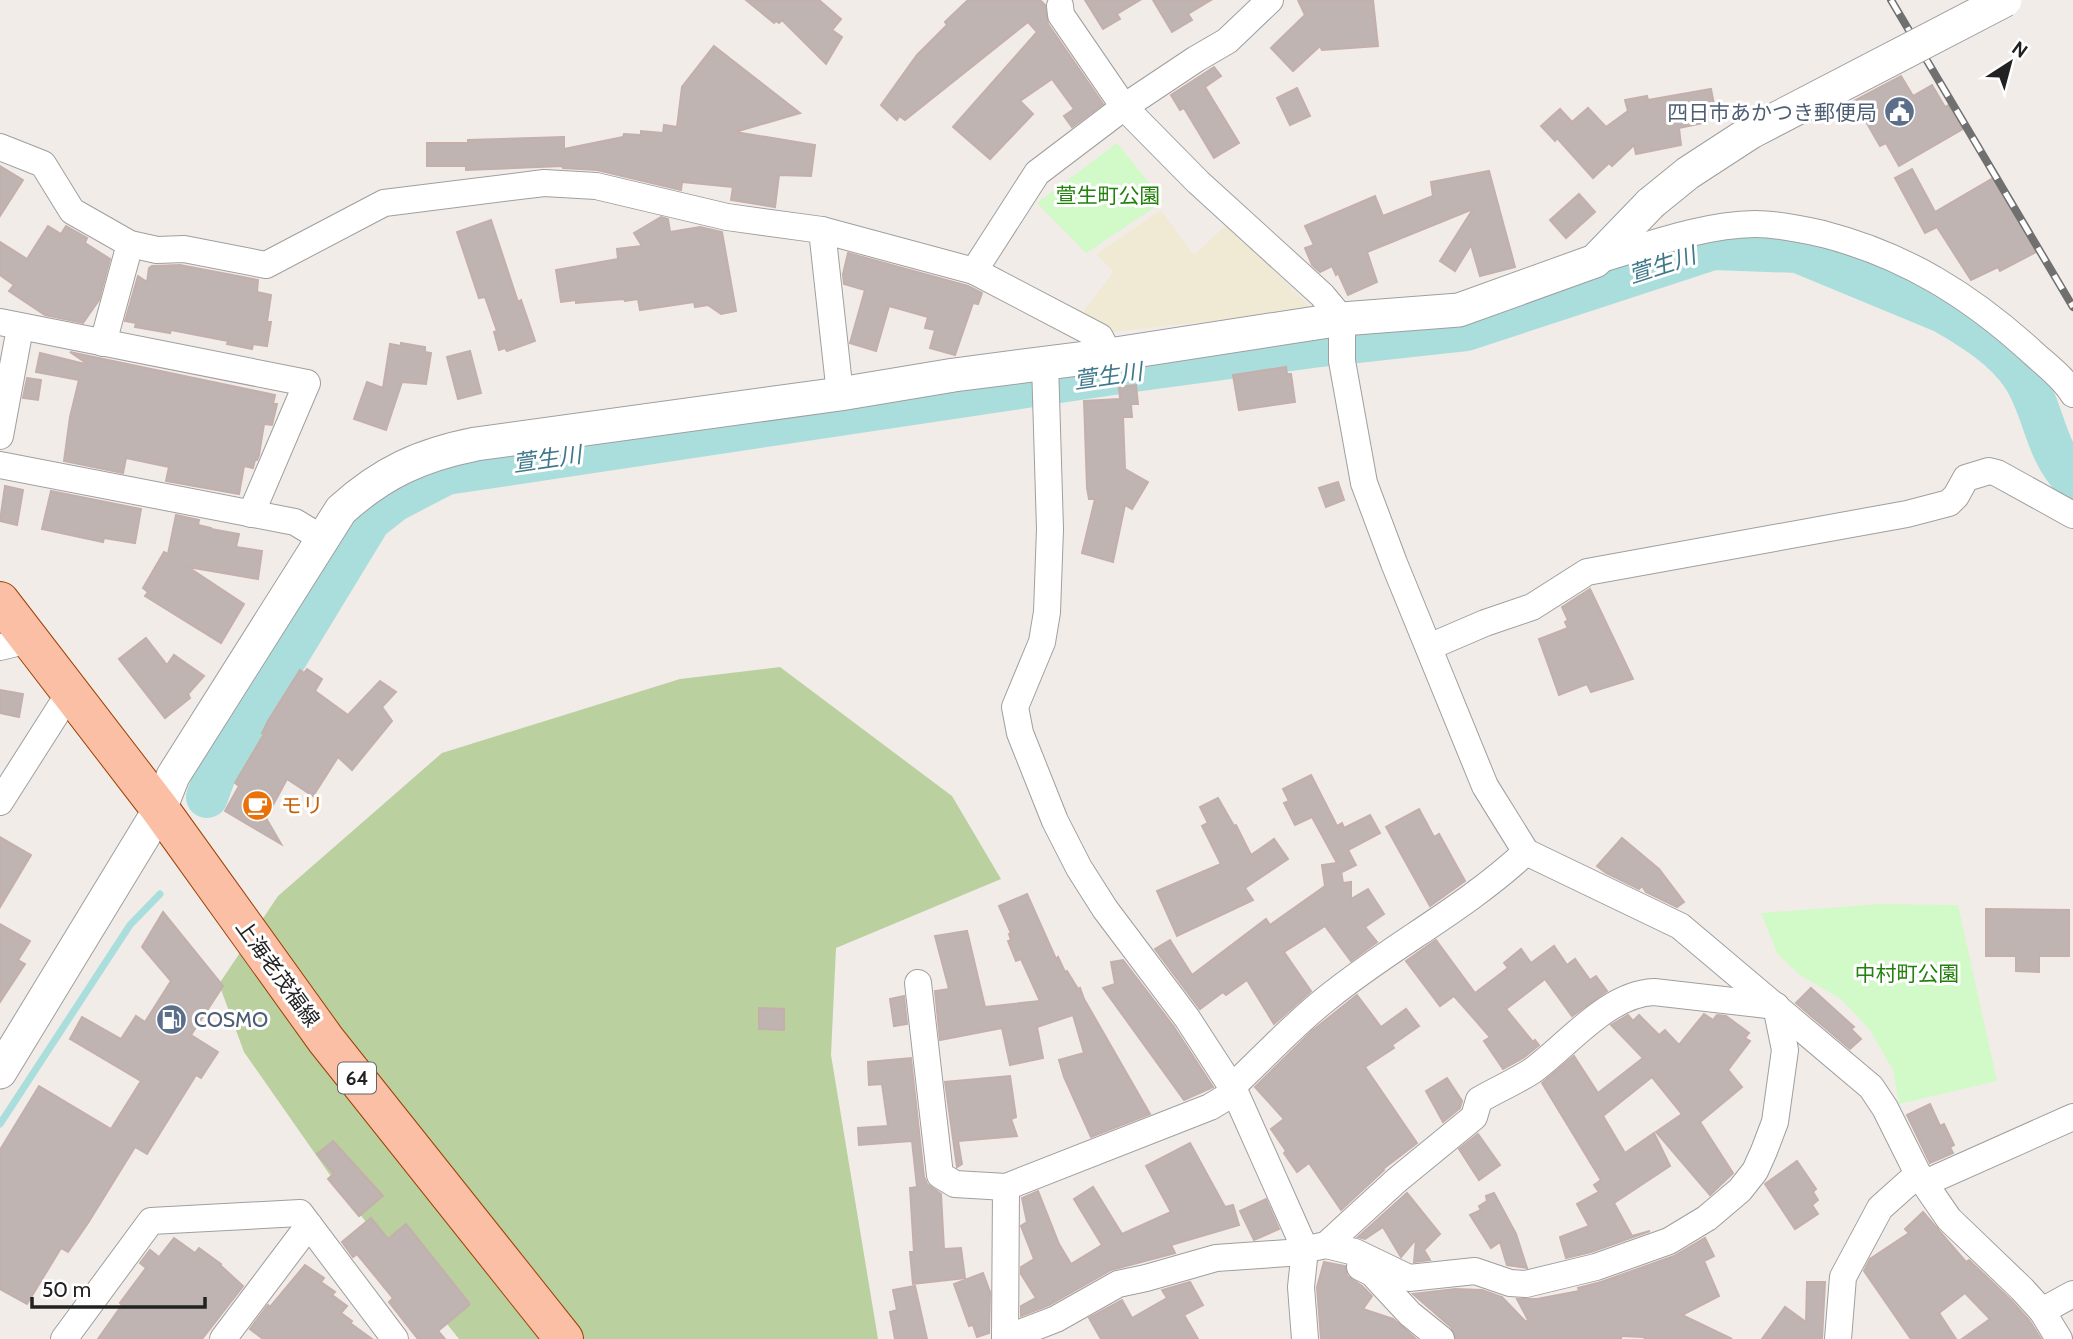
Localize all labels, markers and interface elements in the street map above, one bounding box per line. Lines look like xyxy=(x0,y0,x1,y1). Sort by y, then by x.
north arrow xyxy=(1975,28,2045,98)
text: N xyxy=(2008,36,2032,63)
public building icon: 四日市あかつき郵便局 xyxy=(1883,95,1917,129)
place label: 四日市あかつき郵便局 xyxy=(1667,100,1877,125)
park label: 萱生町公園 xyxy=(1056,183,1161,208)
water label: 萱生川 xyxy=(1625,240,1702,289)
water label: 萱生川 xyxy=(1072,357,1147,395)
water label: 萱生川 xyxy=(511,440,586,478)
cafe icon: モリ xyxy=(241,788,275,822)
place label: モリ xyxy=(281,793,323,818)
street label: 上海老茂福線 xyxy=(231,915,325,1031)
park label: 中村町公園 xyxy=(1855,961,1960,986)
fuel station icon: COSMO xyxy=(154,1002,188,1036)
place label: COSMO xyxy=(194,1007,268,1032)
road number: 64 xyxy=(338,1062,376,1094)
scale bar xyxy=(32,1266,205,1310)
text: 50 m xyxy=(42,1277,91,1302)

